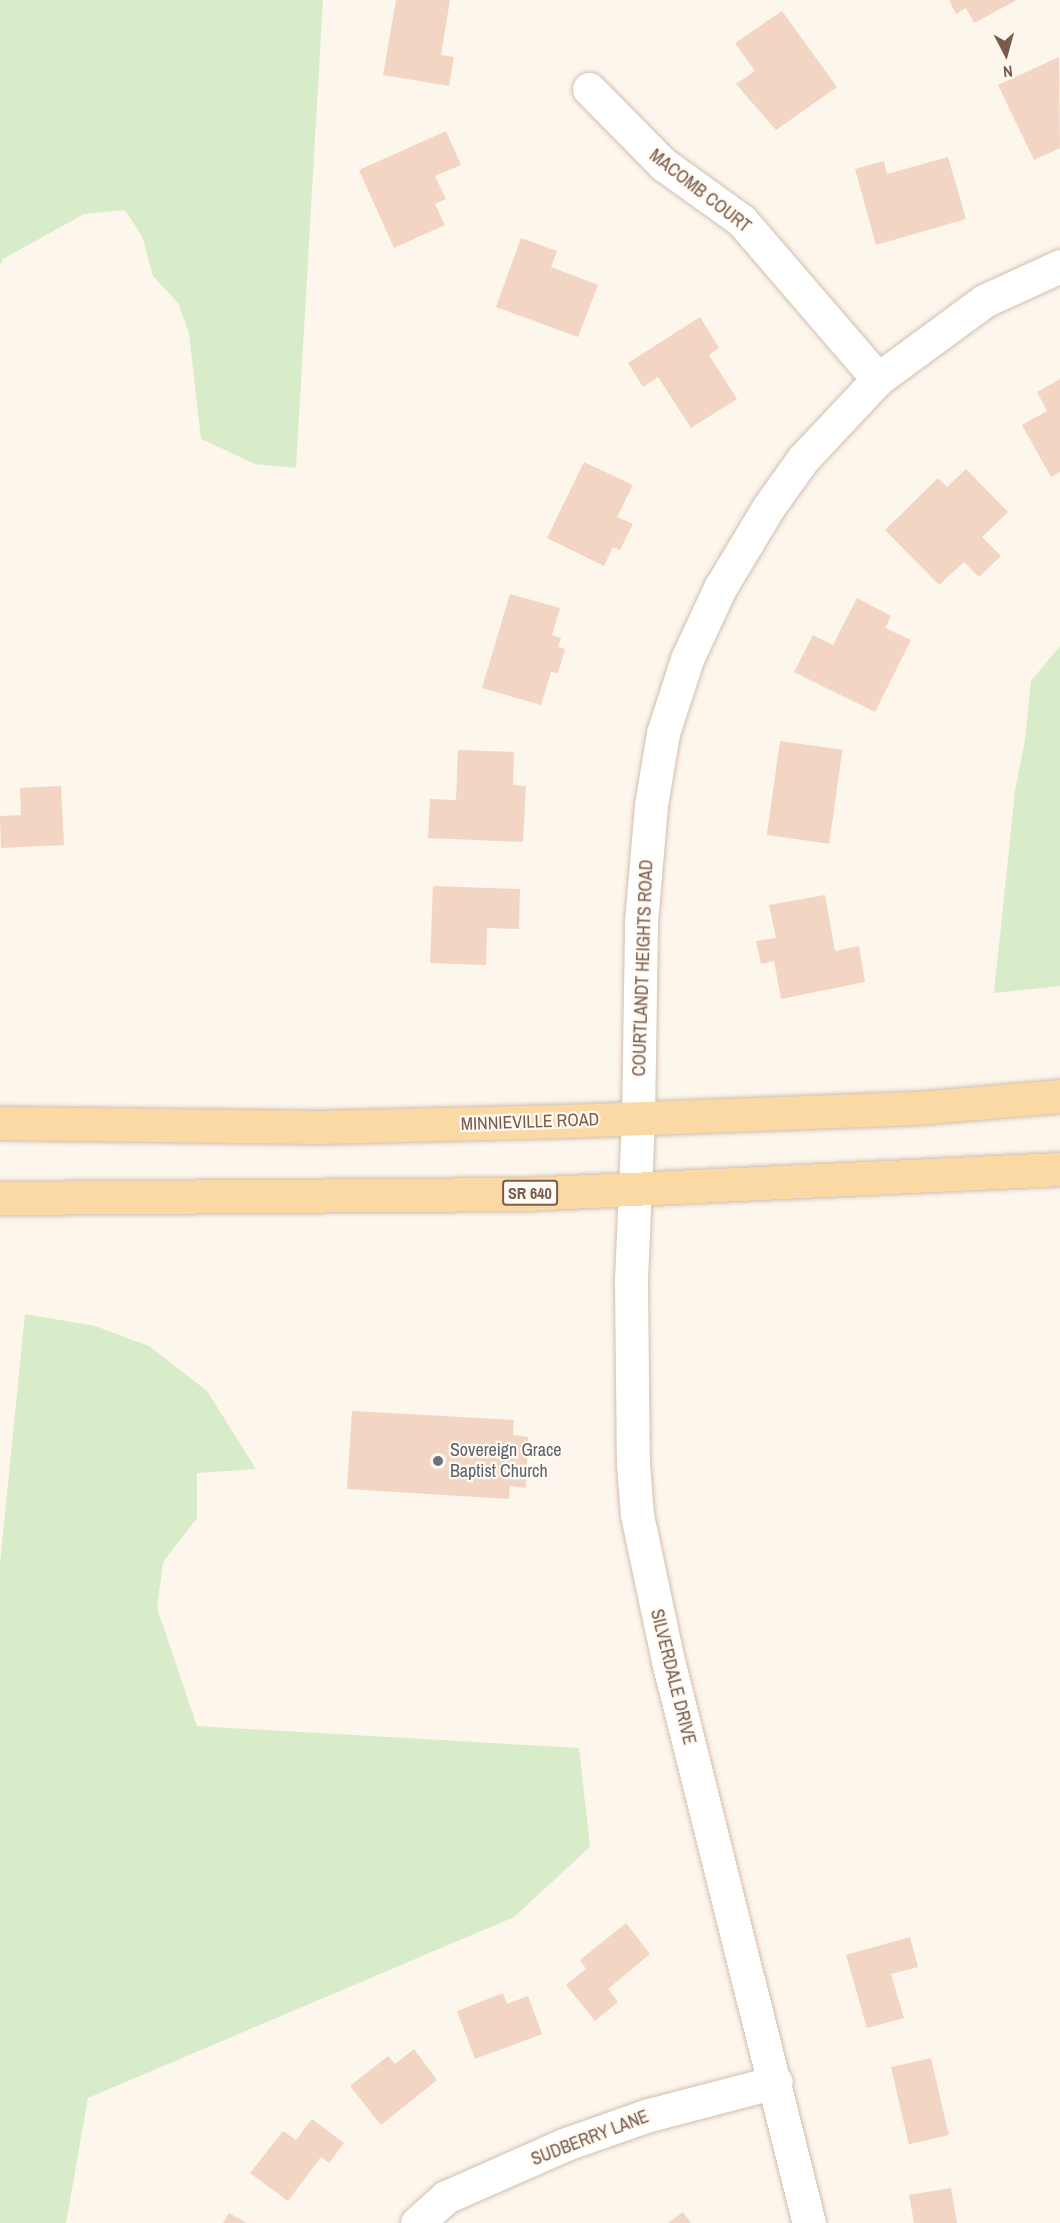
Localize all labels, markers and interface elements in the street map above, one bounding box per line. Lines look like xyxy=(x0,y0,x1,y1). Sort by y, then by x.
north arrow xyxy=(976,24,1036,84)
text: N xyxy=(1002,60,1014,83)
street label: MACOMB COURT xyxy=(645,145,755,237)
street label: COURTLANDT HEIGHTS ROAD xyxy=(628,859,658,1077)
street label: MINNIEVILLE ROAD xyxy=(460,1109,600,1135)
road number: SR 640 xyxy=(502,1180,558,1206)
place label: Sovereign Grace Baptist Church xyxy=(450,1440,562,1482)
marker: Sovereign Grace Baptist Church xyxy=(431,1454,445,1468)
street label: SILVERDALE DRIVE xyxy=(646,1607,700,1747)
street label: SUDBERRY LANE xyxy=(528,2106,652,2170)

